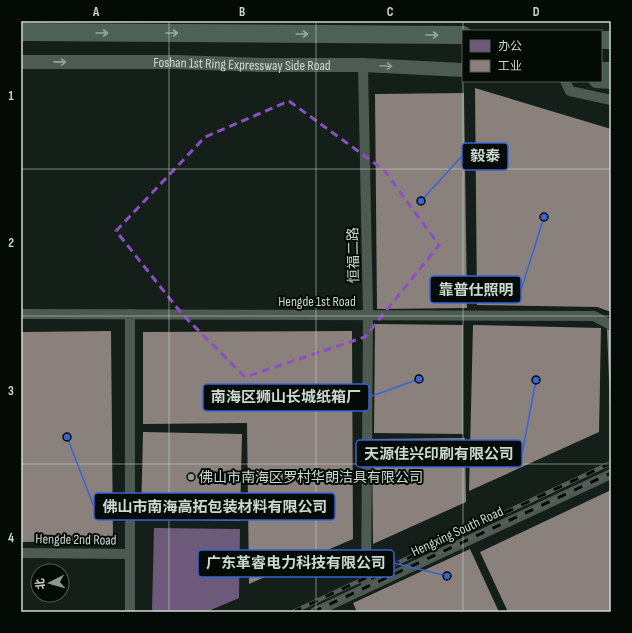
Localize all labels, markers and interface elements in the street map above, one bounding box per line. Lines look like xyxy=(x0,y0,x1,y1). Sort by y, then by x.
text: A xyxy=(92,4,100,20)
text: B xyxy=(239,4,245,20)
text: C xyxy=(387,4,394,20)
text: D xyxy=(533,4,540,20)
one-way arrow xyxy=(95,29,108,37)
one-way arrow xyxy=(165,29,178,37)
one-way arrow xyxy=(295,30,308,38)
legend xyxy=(462,30,602,82)
one-way arrow xyxy=(425,31,438,39)
text: 办公 xyxy=(498,39,522,54)
street label: Foshan 1st Ring Expressway Side Road xyxy=(153,54,331,74)
one-way arrow xyxy=(53,58,66,66)
text: 工业 xyxy=(498,59,522,74)
one-way arrow xyxy=(379,62,392,70)
text: 1 xyxy=(8,88,14,104)
callout: 毅泰 xyxy=(462,143,508,170)
text: 毅泰 xyxy=(470,147,501,166)
street label: 恒福二路 xyxy=(345,227,362,283)
text: 2 xyxy=(8,235,14,251)
callout: 靠普仕照明 xyxy=(430,276,521,303)
text: 靠普仕照明 xyxy=(438,281,514,300)
street label: Hengde 1st Road xyxy=(278,293,356,310)
text: 3 xyxy=(8,383,14,399)
callout: 南海区狮山长城纸箱厂 xyxy=(203,384,369,411)
text: 南海区狮山长城纸箱厂 xyxy=(211,388,361,407)
callout: 天源佳兴印刷有限公司 xyxy=(356,440,522,467)
text: 天源佳兴印刷有限公司 xyxy=(364,445,514,464)
place label: 佛山市南海区罗村华朗洁具有限公司 xyxy=(199,469,423,486)
marker: 佛山市南海区罗村华朗洁具有限公司 xyxy=(186,472,196,482)
callout: 佛山市南海高拓包装材料有限公司 xyxy=(94,493,335,520)
text: 佛山市南海高拓包装材料有限公司 xyxy=(102,498,328,517)
street label: Hengxing South Road xyxy=(409,503,506,560)
text: 4 xyxy=(8,530,14,546)
street label: Hengde 2nd Road xyxy=(35,530,117,549)
callout: 广东革睿电力科技有限公司 xyxy=(198,550,394,577)
text: 广东革睿电力科技有限公司 xyxy=(206,554,386,573)
north arrow xyxy=(30,563,70,603)
text: 北 xyxy=(34,578,48,590)

